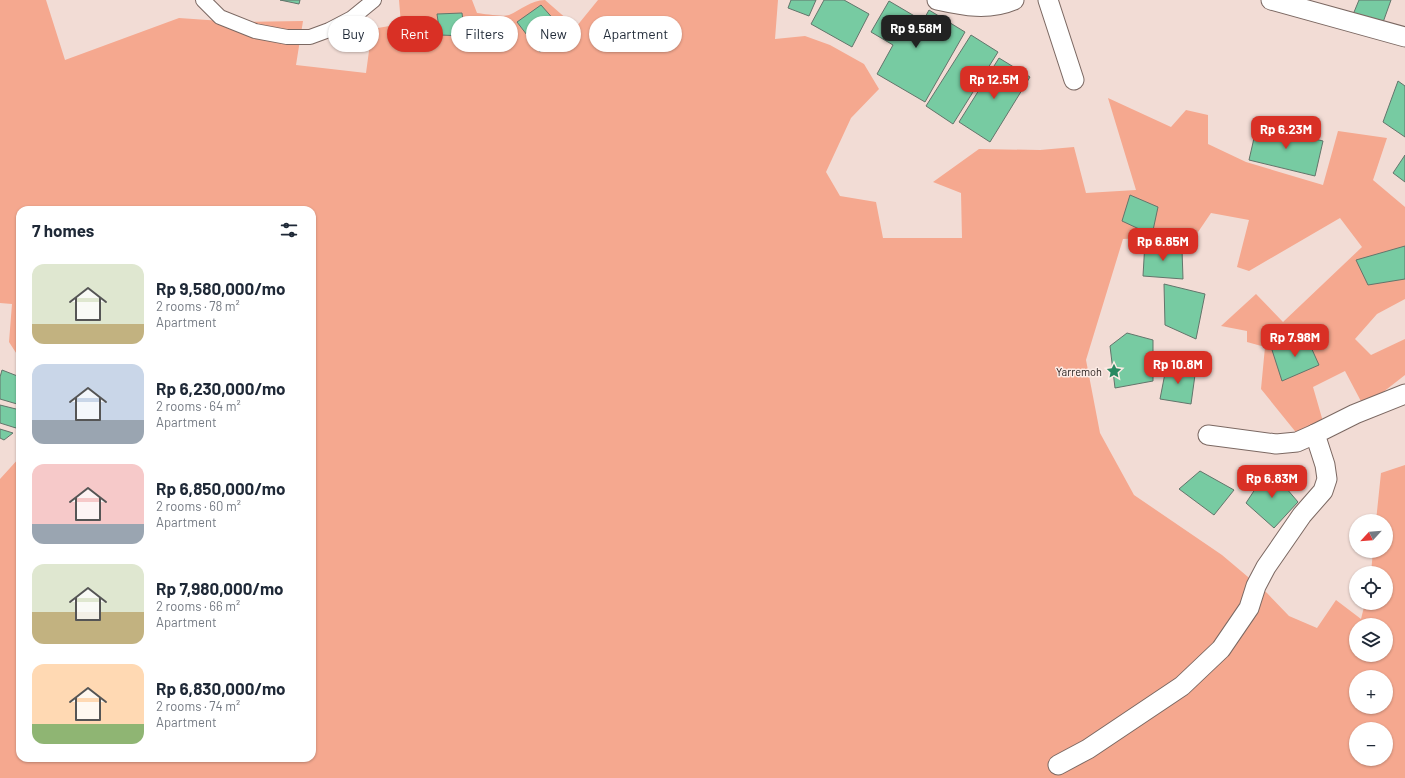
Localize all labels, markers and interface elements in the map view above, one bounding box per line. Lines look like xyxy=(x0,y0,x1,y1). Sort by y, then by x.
pin: Rp 9.58M xyxy=(875,15,957,49)
chip: Buy xyxy=(328,16,379,52)
chip: Rent xyxy=(387,16,443,52)
chip: Filters xyxy=(451,16,518,52)
chip: New xyxy=(526,16,581,52)
chip: Apartment xyxy=(589,16,682,52)
text: Rp 9.58M xyxy=(890,20,942,36)
pin: Rp 12.5M xyxy=(953,66,1035,100)
text: Rp 12.5M xyxy=(969,71,1019,87)
pin: Rp 6.23M xyxy=(1245,116,1327,150)
text: Rp 6.23M xyxy=(1260,121,1312,137)
icon: filters xyxy=(278,219,300,241)
text: 7 homes xyxy=(32,220,94,240)
pin: Rp 6.85M xyxy=(1122,228,1204,262)
text: Rp 6.85M xyxy=(1137,233,1189,249)
text: Rp 9,580,000/mo xyxy=(156,278,285,298)
icon: home xyxy=(64,280,112,328)
text: 2 rooms · 78 m² xyxy=(156,298,240,314)
text: Apartment xyxy=(156,314,217,330)
pin: Rp 7.98M xyxy=(1254,324,1336,358)
text: Rp 7.98M xyxy=(1270,329,1320,345)
pin: Rp 10.8M xyxy=(1137,351,1219,385)
text: Rp 10.8M xyxy=(1153,356,1203,372)
place icon: Yarremoh xyxy=(1105,362,1123,380)
place label: Yarremoh xyxy=(1056,365,1102,378)
text: Rp 6,230,000/mo xyxy=(156,378,286,398)
icon: home xyxy=(64,380,112,428)
text: 2 rooms · 64 m² xyxy=(156,398,241,414)
text: Apartment xyxy=(156,414,217,430)
pin: Rp 6.83M xyxy=(1231,465,1313,499)
text: Rp 6.83M xyxy=(1246,470,1298,486)
text: Rp 6,850,000/mo xyxy=(156,478,285,498)
icon: home xyxy=(64,480,112,528)
text: 2 rooms · 60 m² xyxy=(156,498,241,514)
text: Apartment xyxy=(156,514,217,530)
north arrow xyxy=(1349,514,1393,558)
map controls xyxy=(1349,514,1393,766)
button: locate xyxy=(1349,566,1393,610)
text: Rp 7,980,000/mo xyxy=(156,578,284,598)
icon: home xyxy=(64,580,112,628)
text: 2 rooms · 66 m² xyxy=(156,598,240,614)
text: Apartment xyxy=(156,614,217,630)
button: layers xyxy=(1349,618,1393,662)
button: + xyxy=(1349,670,1393,714)
text: Rp 6,830,000/mo xyxy=(156,678,286,698)
icon: home xyxy=(64,680,112,728)
text: 2 rooms · 74 m² xyxy=(156,698,240,714)
text: Apartment xyxy=(156,714,217,730)
button: − xyxy=(1349,722,1393,766)

